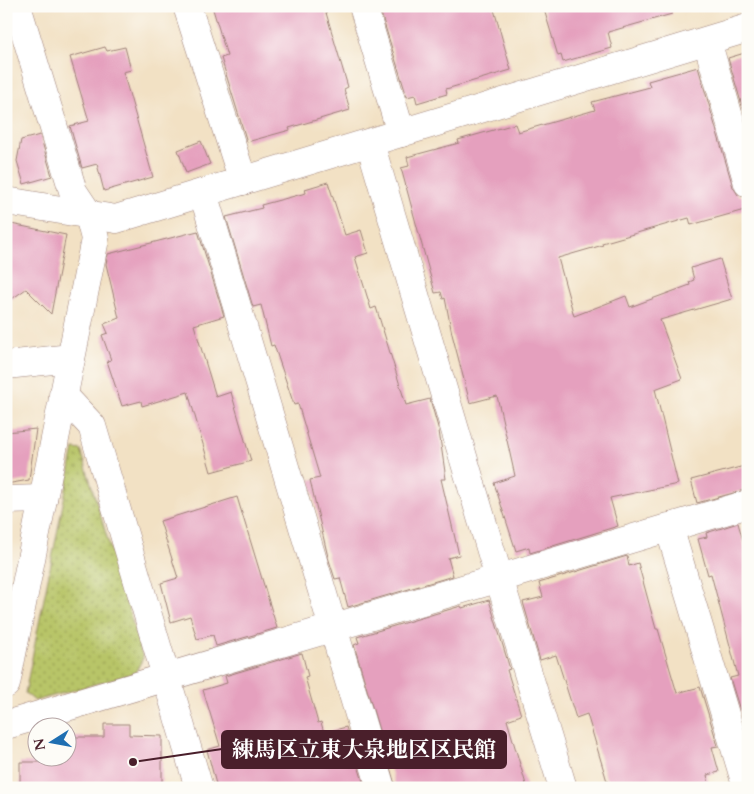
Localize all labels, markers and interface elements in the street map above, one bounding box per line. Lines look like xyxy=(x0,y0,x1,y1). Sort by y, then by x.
north arrow xyxy=(28,716,78,766)
callout: 練馬区立東大泉地区区民館 xyxy=(222,731,506,768)
text: 練馬区立東大泉地区区民館 xyxy=(232,735,496,765)
text: N xyxy=(29,737,50,752)

